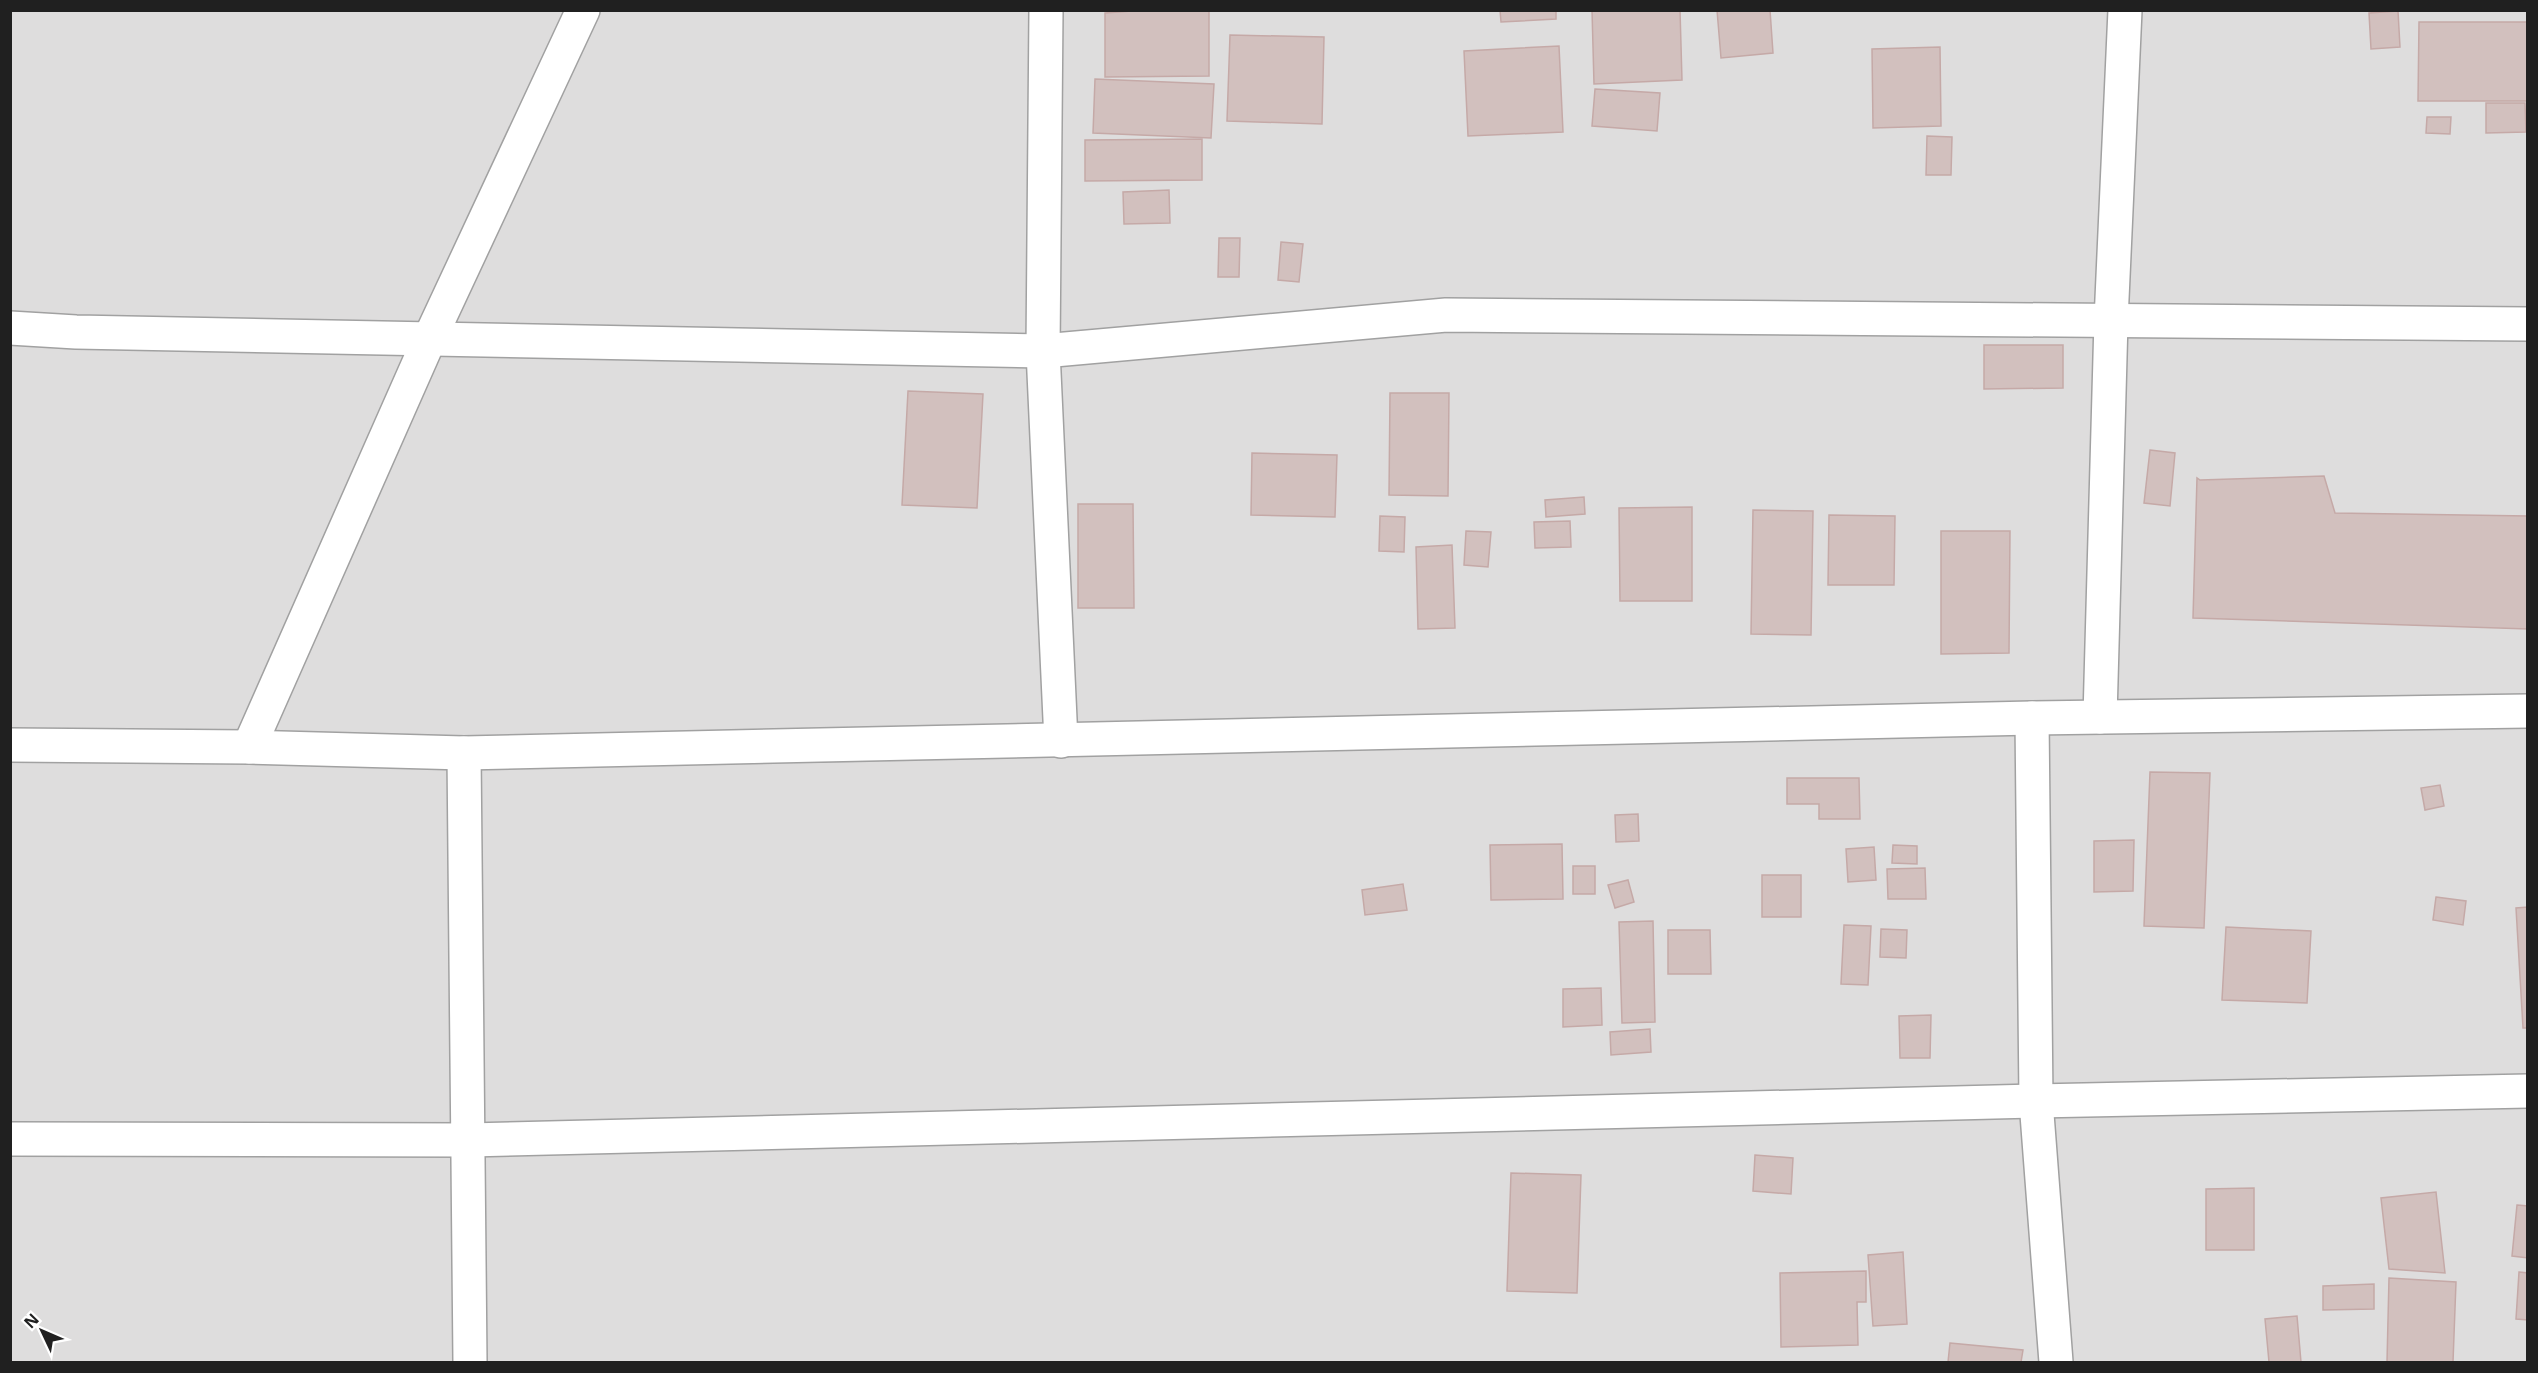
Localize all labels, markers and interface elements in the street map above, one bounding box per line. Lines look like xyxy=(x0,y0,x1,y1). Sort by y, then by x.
north arrow xyxy=(12,1301,72,1361)
text: N xyxy=(19,1308,44,1333)

